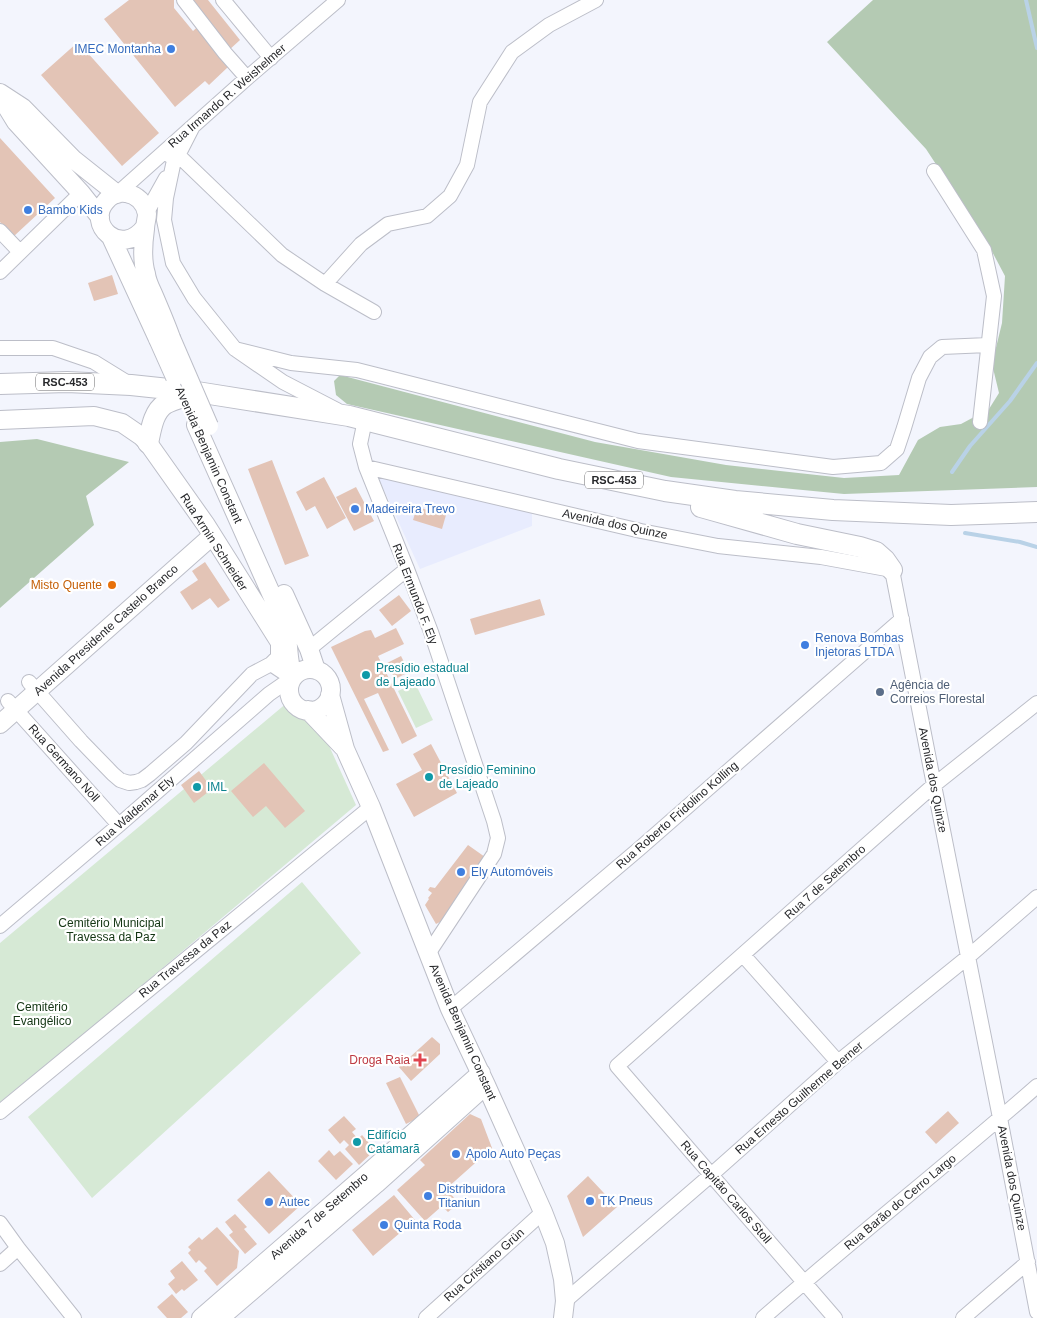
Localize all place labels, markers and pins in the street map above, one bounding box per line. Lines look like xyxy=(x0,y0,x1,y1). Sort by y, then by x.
place label: IMEC Montanha xyxy=(74,42,161,56)
marker: IMEC Montanha xyxy=(165,43,177,55)
place label: Bambo Kids xyxy=(38,203,103,217)
marker: Bambo Kids xyxy=(22,204,34,216)
place label: Madeireira Trevo xyxy=(365,502,455,516)
marker: Madeireira Trevo xyxy=(349,503,361,515)
place label: Misto Quente xyxy=(31,578,102,592)
marker: Misto Quente xyxy=(106,579,118,591)
place label: Renova Bombas Injetoras LTDA xyxy=(815,631,904,659)
marker: Renova Bombas Injetoras LTDA xyxy=(799,639,811,651)
place label: Presídio estadual de Lajeado xyxy=(376,661,469,689)
marker: Presídio estadual de Lajeado xyxy=(360,669,372,681)
place label: Agência de Correios Florestal xyxy=(890,678,985,706)
marker: Agência de Correios Florestal xyxy=(874,686,886,698)
place label: Presídio Feminino de Lajeado xyxy=(439,763,536,791)
marker: Presídio Feminino de Lajeado xyxy=(423,771,435,783)
place label: IML xyxy=(207,780,227,794)
marker: IML xyxy=(191,781,203,793)
place label: Ely Automóveis xyxy=(471,865,553,879)
marker: Ely Automóveis xyxy=(455,866,467,878)
place label: Droga Raia xyxy=(349,1053,410,1067)
marker: Droga Raia xyxy=(414,1054,426,1066)
place label: Edifício Catamarã xyxy=(367,1128,420,1156)
marker: Edifício Catamarã xyxy=(351,1136,363,1148)
place label: Apolo Auto Peças xyxy=(466,1147,561,1161)
marker: Apolo Auto Peças xyxy=(450,1148,462,1160)
place label: Distribuidora Titaniun xyxy=(438,1182,506,1210)
marker: Distribuidora Titaniun xyxy=(422,1190,434,1202)
place label: TK Pneus xyxy=(600,1194,653,1208)
place label: Autec xyxy=(279,1195,310,1209)
marker: TK Pneus xyxy=(584,1195,596,1207)
marker: Autec xyxy=(263,1196,275,1208)
place label: Quinta Roda xyxy=(394,1218,462,1232)
marker: Quinta Roda xyxy=(378,1219,390,1231)

